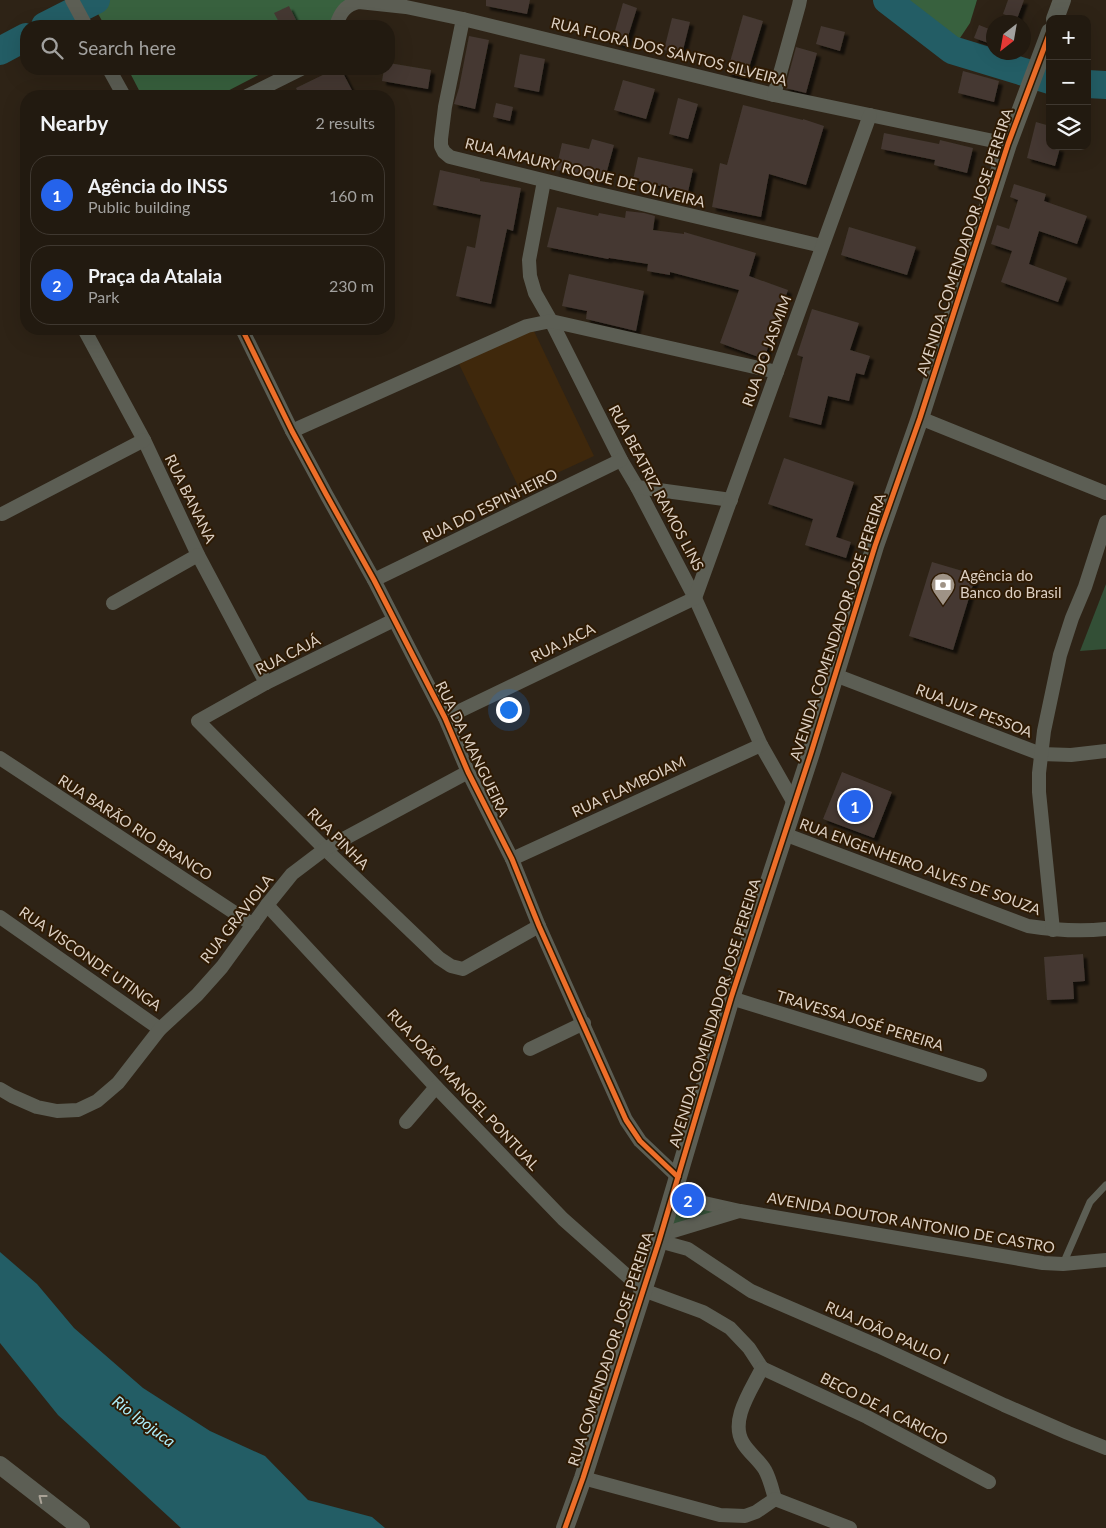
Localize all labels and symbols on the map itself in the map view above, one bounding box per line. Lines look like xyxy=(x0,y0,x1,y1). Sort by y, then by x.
street label: RUA FLORA DOS SANTOS SILVEIRA xyxy=(549,13,790,89)
north arrow xyxy=(986,15,1031,60)
street label: AVENIDA COMENDADOR JOSE PEREIRA xyxy=(912,105,1016,378)
street label: RUA AMAURY ROQUE DE OLIVEIRA xyxy=(463,133,708,211)
street label: RUA DO JASMIM xyxy=(738,293,795,409)
street label: RUA BEATRIZ RAMOS LINS xyxy=(605,401,708,574)
street label: RUA BANANA xyxy=(162,451,221,547)
street label: RUA DO ESPINHEIRO xyxy=(419,465,560,546)
street label: AVENIDA COMENDADOR JOSE PEREIRA xyxy=(785,490,889,763)
place label: Agência do Banco do Brasil xyxy=(960,566,1061,601)
bank icon: Agência do Banco do Brasil xyxy=(930,572,956,606)
street label: RUA JACA xyxy=(527,618,598,665)
street label: RUA CAJÁ xyxy=(252,630,324,678)
street label: RUA DA MANGUEIRA xyxy=(432,678,514,820)
street label: RUA JUIZ PESSOA xyxy=(914,680,1036,741)
your location xyxy=(496,697,522,723)
street label: RUA FLAMBOIAM xyxy=(569,752,689,820)
street label: RUA BARÃO RIO BRANCO xyxy=(55,770,216,884)
pin: 1 xyxy=(839,787,871,825)
street label: RUA PINHA xyxy=(304,804,374,873)
street label: RUA ENGENHEIRO ALVES DE SOUZA xyxy=(797,814,1044,918)
street label: RUA GRAVIOLA xyxy=(196,870,277,966)
street label: AVENIDA COMENDADOR JOSE PEREIRA xyxy=(664,875,764,1149)
street label: RUA VISCONDE UTINGA xyxy=(16,902,166,1015)
street label: TRAVESSA JOSÉ PEREIRA xyxy=(774,986,947,1054)
street label: RUA JOÃO MANOEL PONTUAL xyxy=(384,1005,544,1174)
pin: 2 xyxy=(672,1181,704,1219)
street label: AVENIDA DOUTOR ANTONIO DE CASTRO xyxy=(766,1188,1056,1256)
street label: RUA COMENDADOR JOSE PEREIRA xyxy=(564,1228,657,1468)
street label: RUA JOÃO PAULO I xyxy=(823,1297,952,1367)
street label: BECO DE A CARICIO xyxy=(818,1368,951,1448)
water label: Rio Ipojuca xyxy=(109,1391,179,1450)
one-way arrow xyxy=(39,1496,48,1504)

